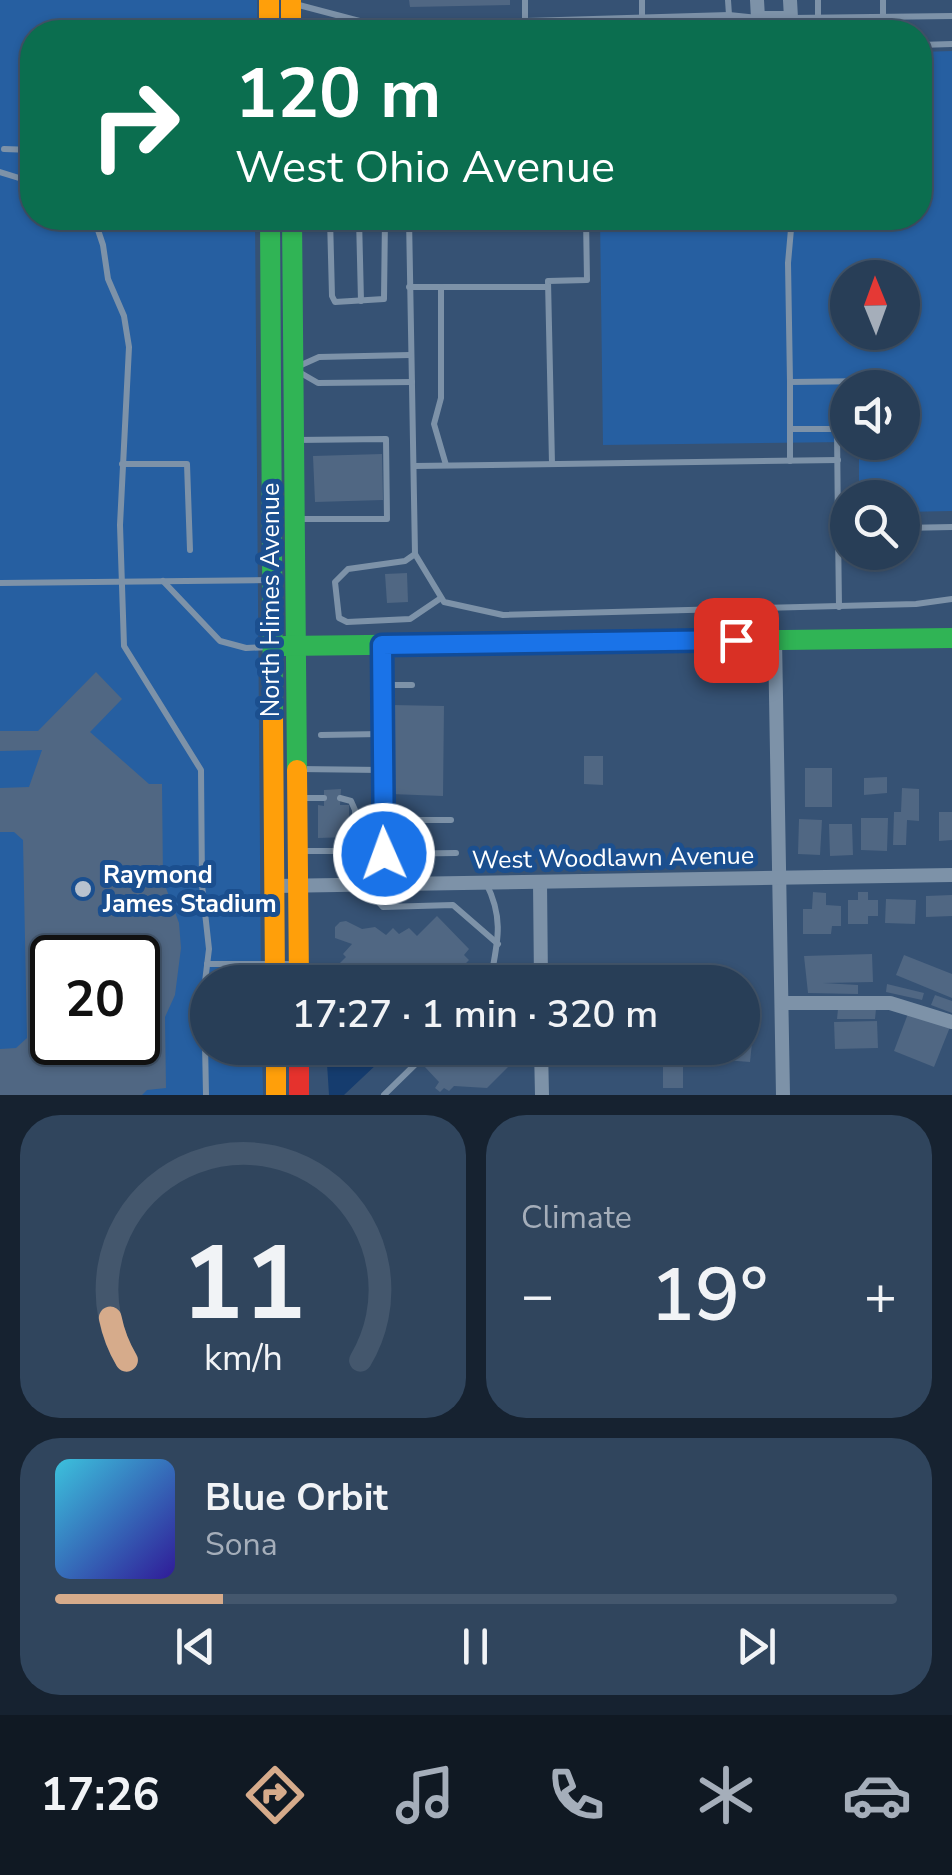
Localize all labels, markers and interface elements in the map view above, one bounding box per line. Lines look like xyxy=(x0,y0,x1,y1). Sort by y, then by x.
text: 120 m xyxy=(235,46,441,142)
icon: right xyxy=(70,60,200,190)
text: West Ohio Avenue xyxy=(235,137,615,198)
north arrow xyxy=(830,260,920,350)
map controls xyxy=(830,260,920,570)
button: sound xyxy=(830,370,920,460)
button: search xyxy=(830,480,920,570)
street label: North Himes Avenue xyxy=(254,483,288,717)
pin xyxy=(694,598,779,683)
icon: arrive xyxy=(709,613,764,668)
position arrow xyxy=(332,802,436,906)
street label: West Woodlawn Avenue xyxy=(472,839,754,877)
place label: Raymond James Stadium xyxy=(102,858,277,921)
marker: Raymond James Stadium xyxy=(72,878,94,900)
speed limit sign: 20 xyxy=(30,935,160,1065)
text: 17:27 · 1 min · 320 m xyxy=(292,989,658,1040)
text: Climate xyxy=(521,1196,632,1239)
text: 11 xyxy=(181,1213,305,1355)
text: 19° xyxy=(650,1244,768,1346)
text: − xyxy=(521,1258,554,1333)
text: + xyxy=(864,1258,897,1333)
text: km/h xyxy=(204,1334,282,1383)
text: Blue Orbit xyxy=(205,1472,388,1523)
text: Sona xyxy=(205,1523,278,1566)
icon: previous xyxy=(168,1619,223,1674)
icon: pause xyxy=(448,1619,503,1674)
icon: next xyxy=(729,1619,784,1674)
icon: directions xyxy=(240,1760,310,1830)
icon: music xyxy=(390,1760,460,1830)
icon: phone xyxy=(541,1760,611,1830)
icon: climate xyxy=(691,1760,761,1830)
icon: car xyxy=(842,1760,912,1830)
text: 17:26 xyxy=(40,1765,159,1826)

